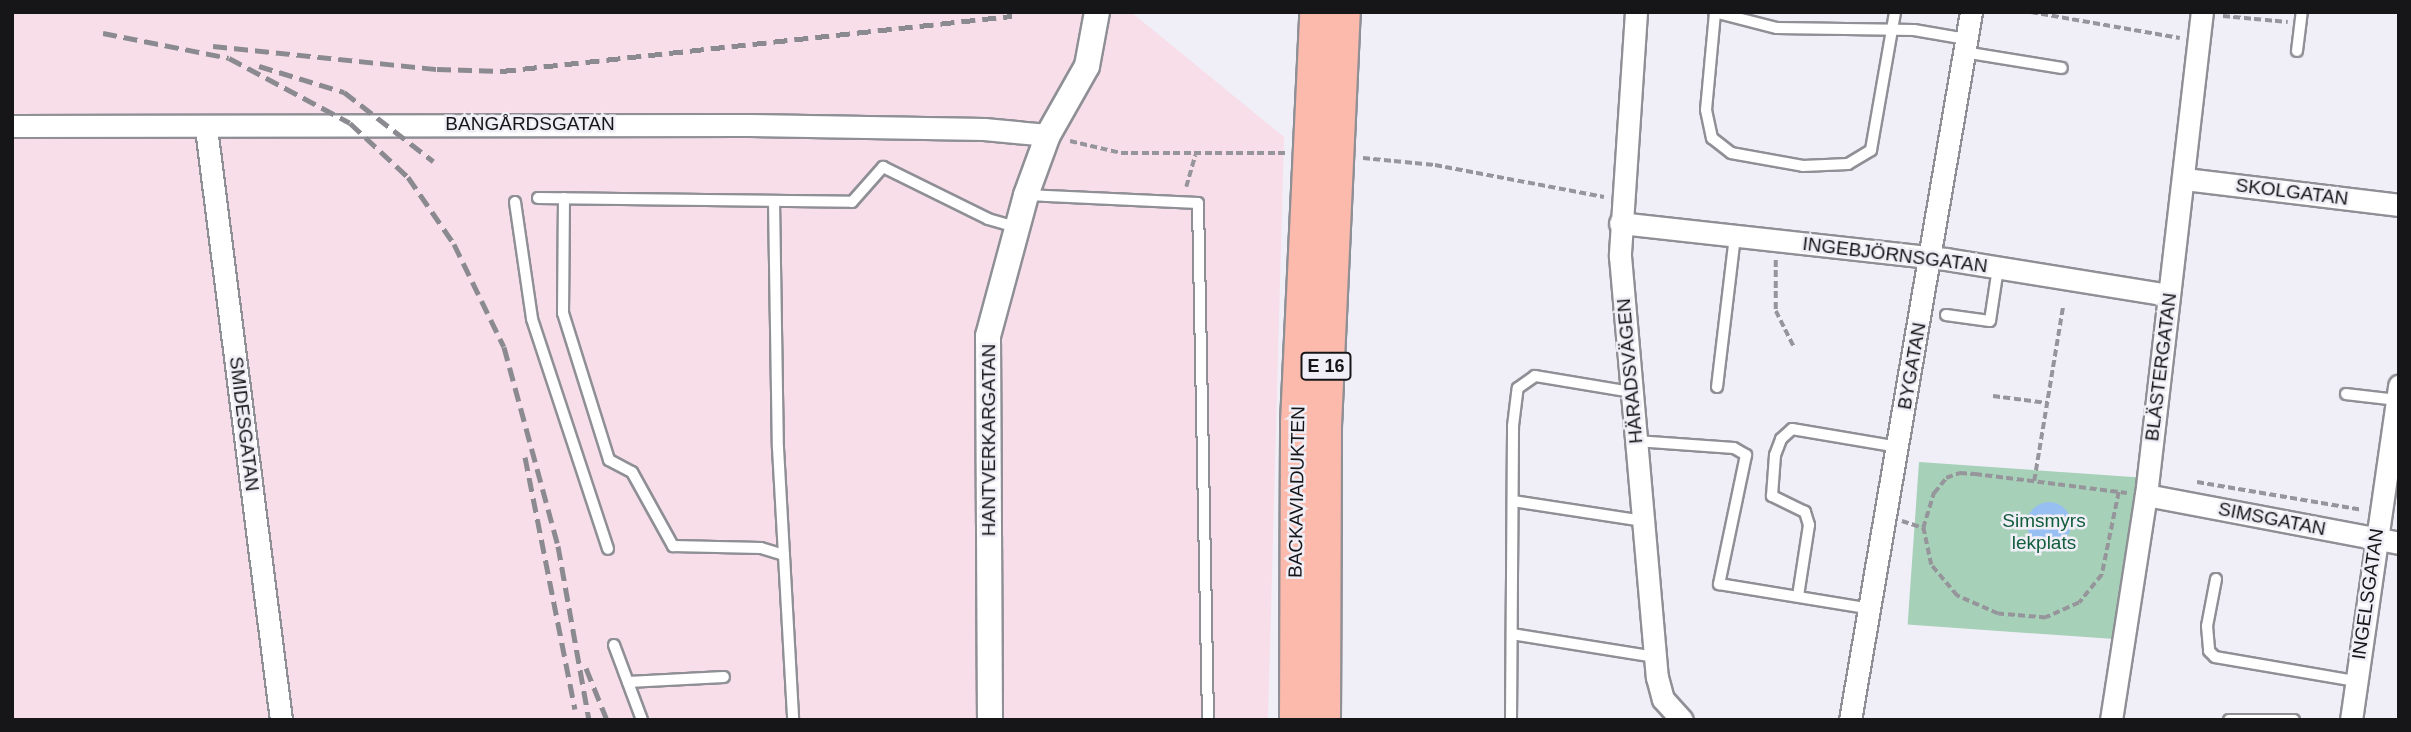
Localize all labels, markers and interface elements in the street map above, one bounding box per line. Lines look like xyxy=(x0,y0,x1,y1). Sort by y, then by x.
street label: BANGÅRDSGATAN xyxy=(445,113,615,135)
street label: SKOLGATAN xyxy=(2234,174,2350,210)
street label: INGEBJÖRNSGATAN xyxy=(1801,232,1989,278)
street label: BLÄSTERGATAN xyxy=(2141,292,2181,442)
street label: HÄRADSVÄGEN xyxy=(1612,297,1648,445)
street label: BYGATAN xyxy=(1893,321,1931,411)
street label: HANTVERKARGATAN xyxy=(978,344,1000,536)
road number: E 16 xyxy=(1300,352,1352,380)
street label: SMIDESGATAN xyxy=(224,355,264,493)
street label: BACKAVIADUKTEN xyxy=(1284,406,1310,578)
street label: SIMSGATAN xyxy=(2216,497,2328,541)
park label: Simsmyrs lekplats xyxy=(2002,510,2086,554)
street label: INGELSGATAN xyxy=(2348,527,2388,661)

